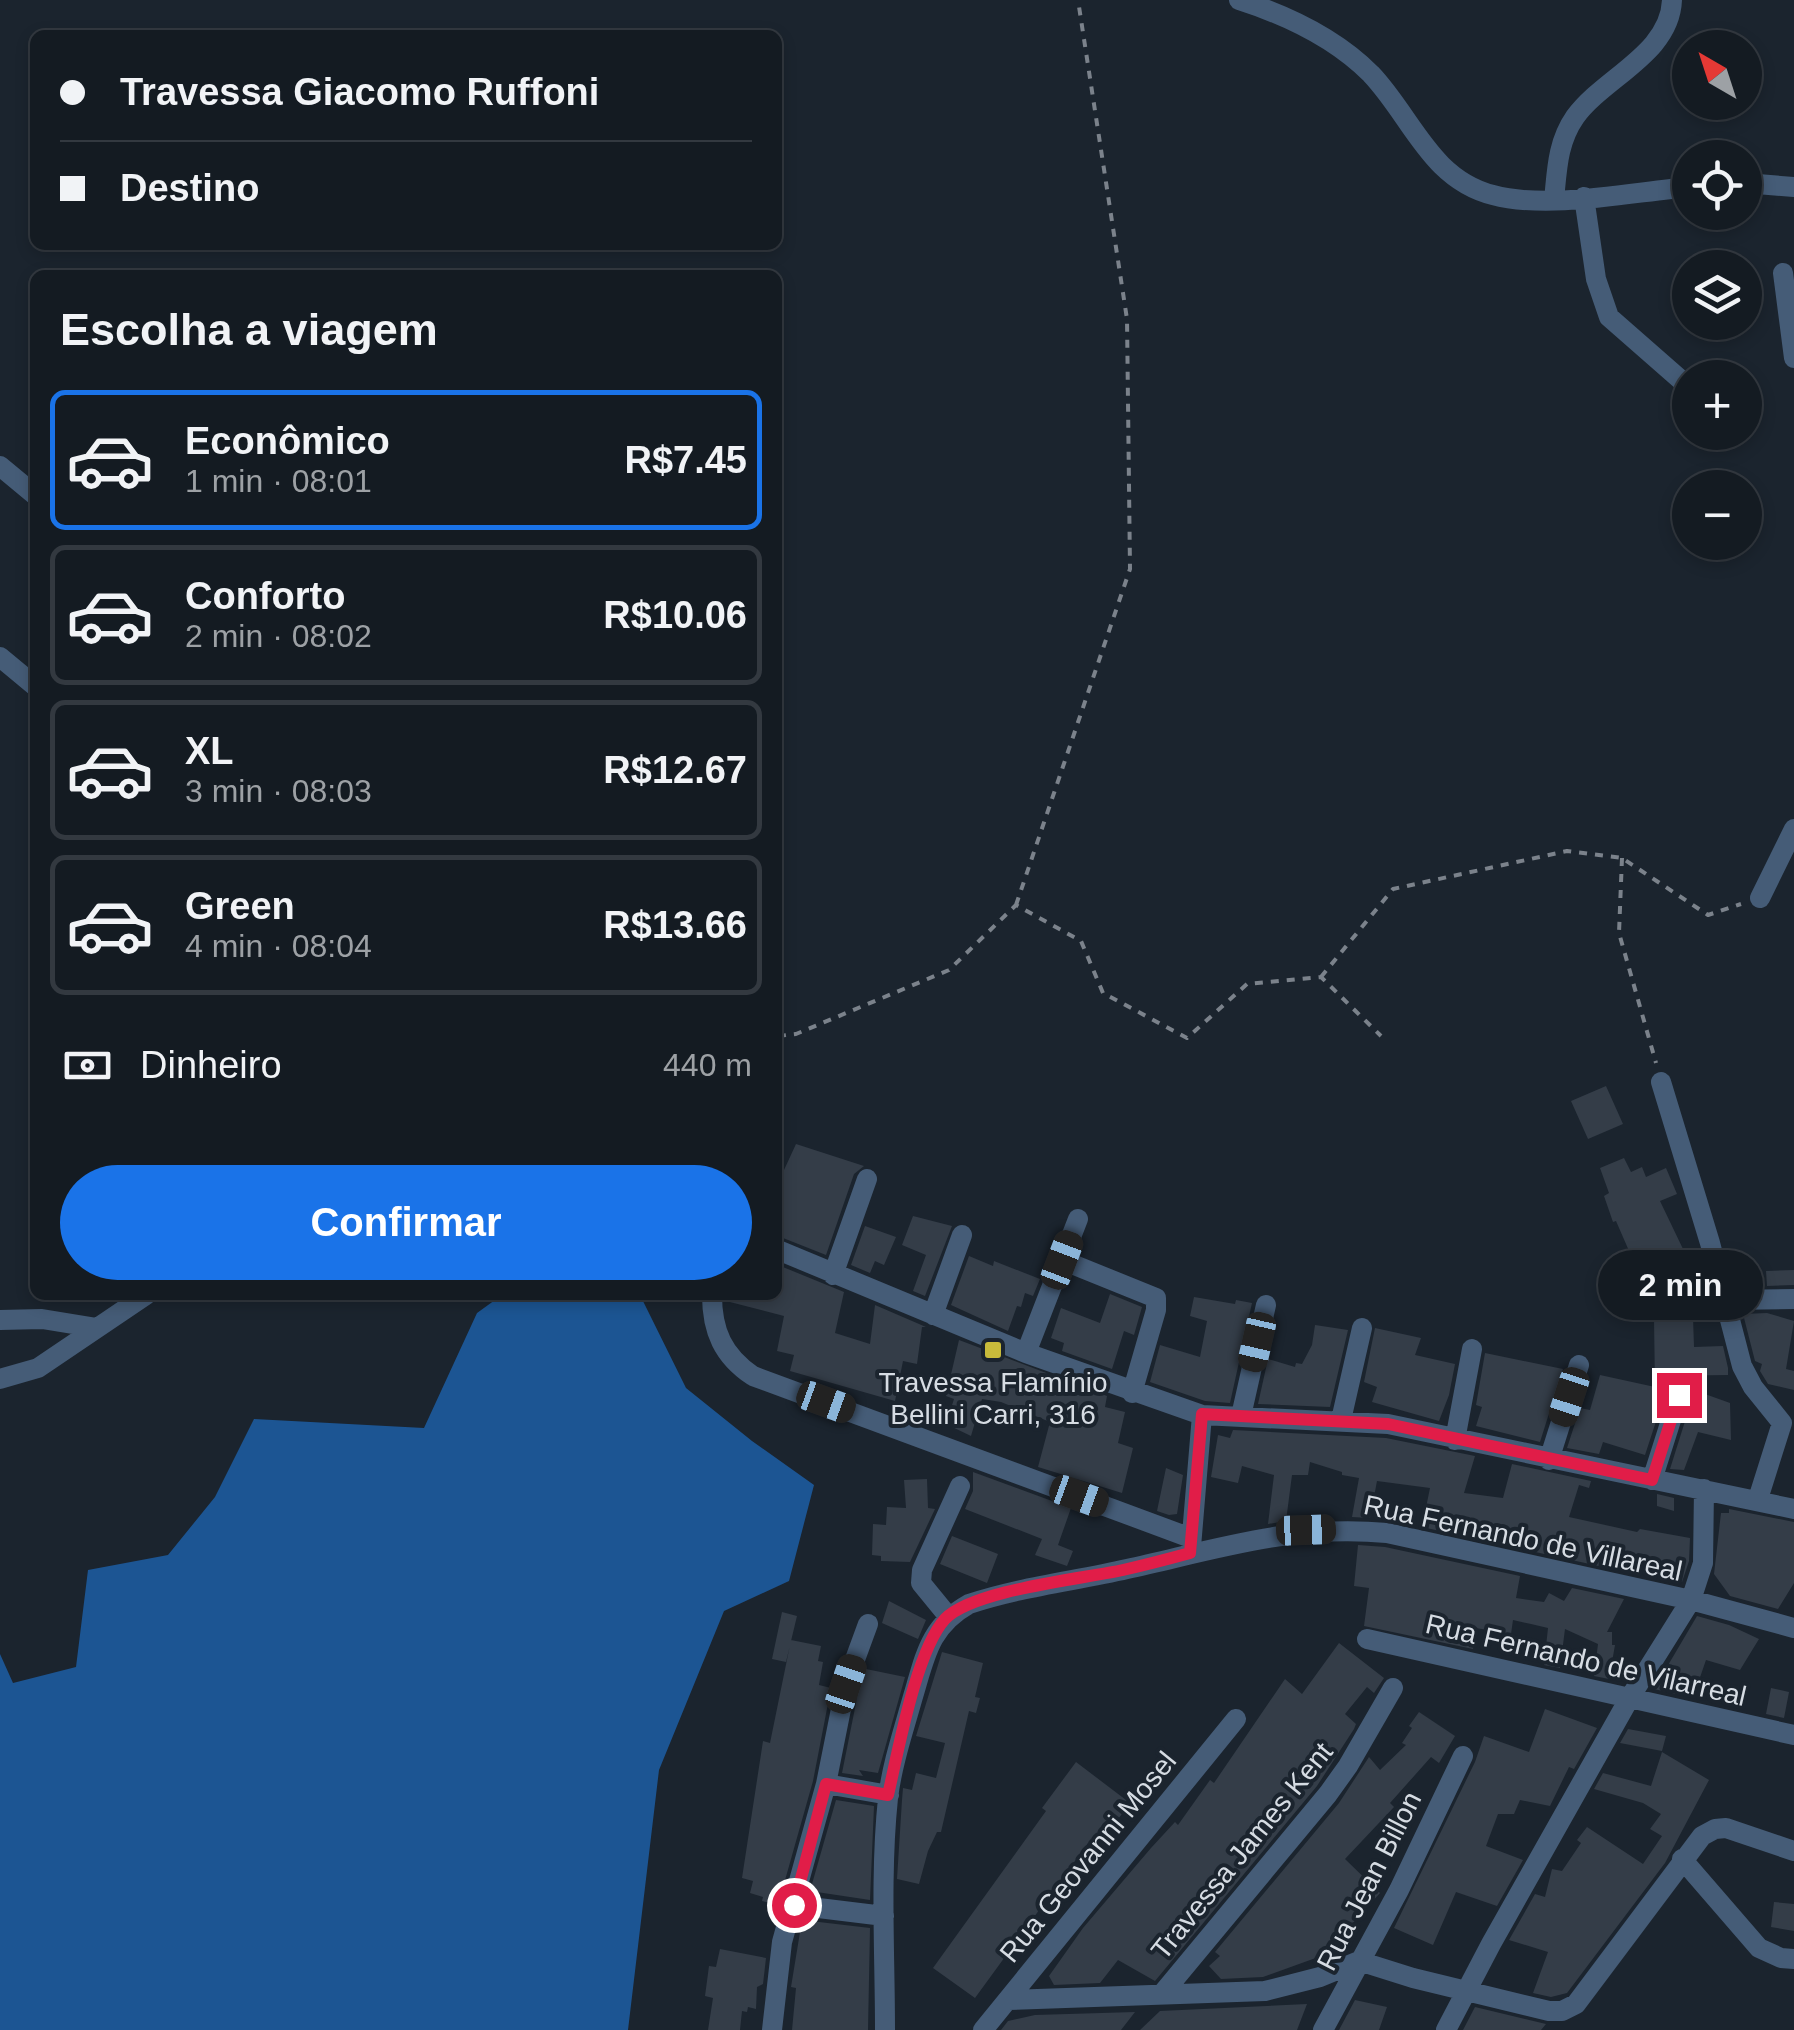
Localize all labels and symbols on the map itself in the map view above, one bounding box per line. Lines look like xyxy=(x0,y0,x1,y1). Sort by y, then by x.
north arrow xyxy=(1672,30,1762,120)
car xyxy=(1037,1227,1087,1293)
callout: 2 min xyxy=(1596,1250,1762,1320)
car xyxy=(1236,1309,1278,1375)
marker: Travessa Flamínio Bellini Carri, 316 xyxy=(982,1339,1004,1361)
car xyxy=(1545,1364,1593,1430)
place label: Travessa Flamínio Bellini Carri, 316 xyxy=(878,1367,1108,1430)
route end xyxy=(1657,1373,1702,1418)
car xyxy=(793,1378,859,1426)
car xyxy=(1046,1472,1112,1520)
street label: Rua Fernando de Villareal xyxy=(1361,1489,1685,1587)
car xyxy=(1275,1514,1337,1546)
street label: Rua Fernando de Vilarreal xyxy=(1423,1608,1749,1712)
car xyxy=(822,1651,870,1717)
street label: Travessa James Kent xyxy=(1145,1736,1339,1966)
street label: Rua Geovanni Mosel xyxy=(994,1746,1182,1968)
street label: Rua Jean Billon xyxy=(1311,1787,1427,1975)
route start xyxy=(772,1883,817,1928)

